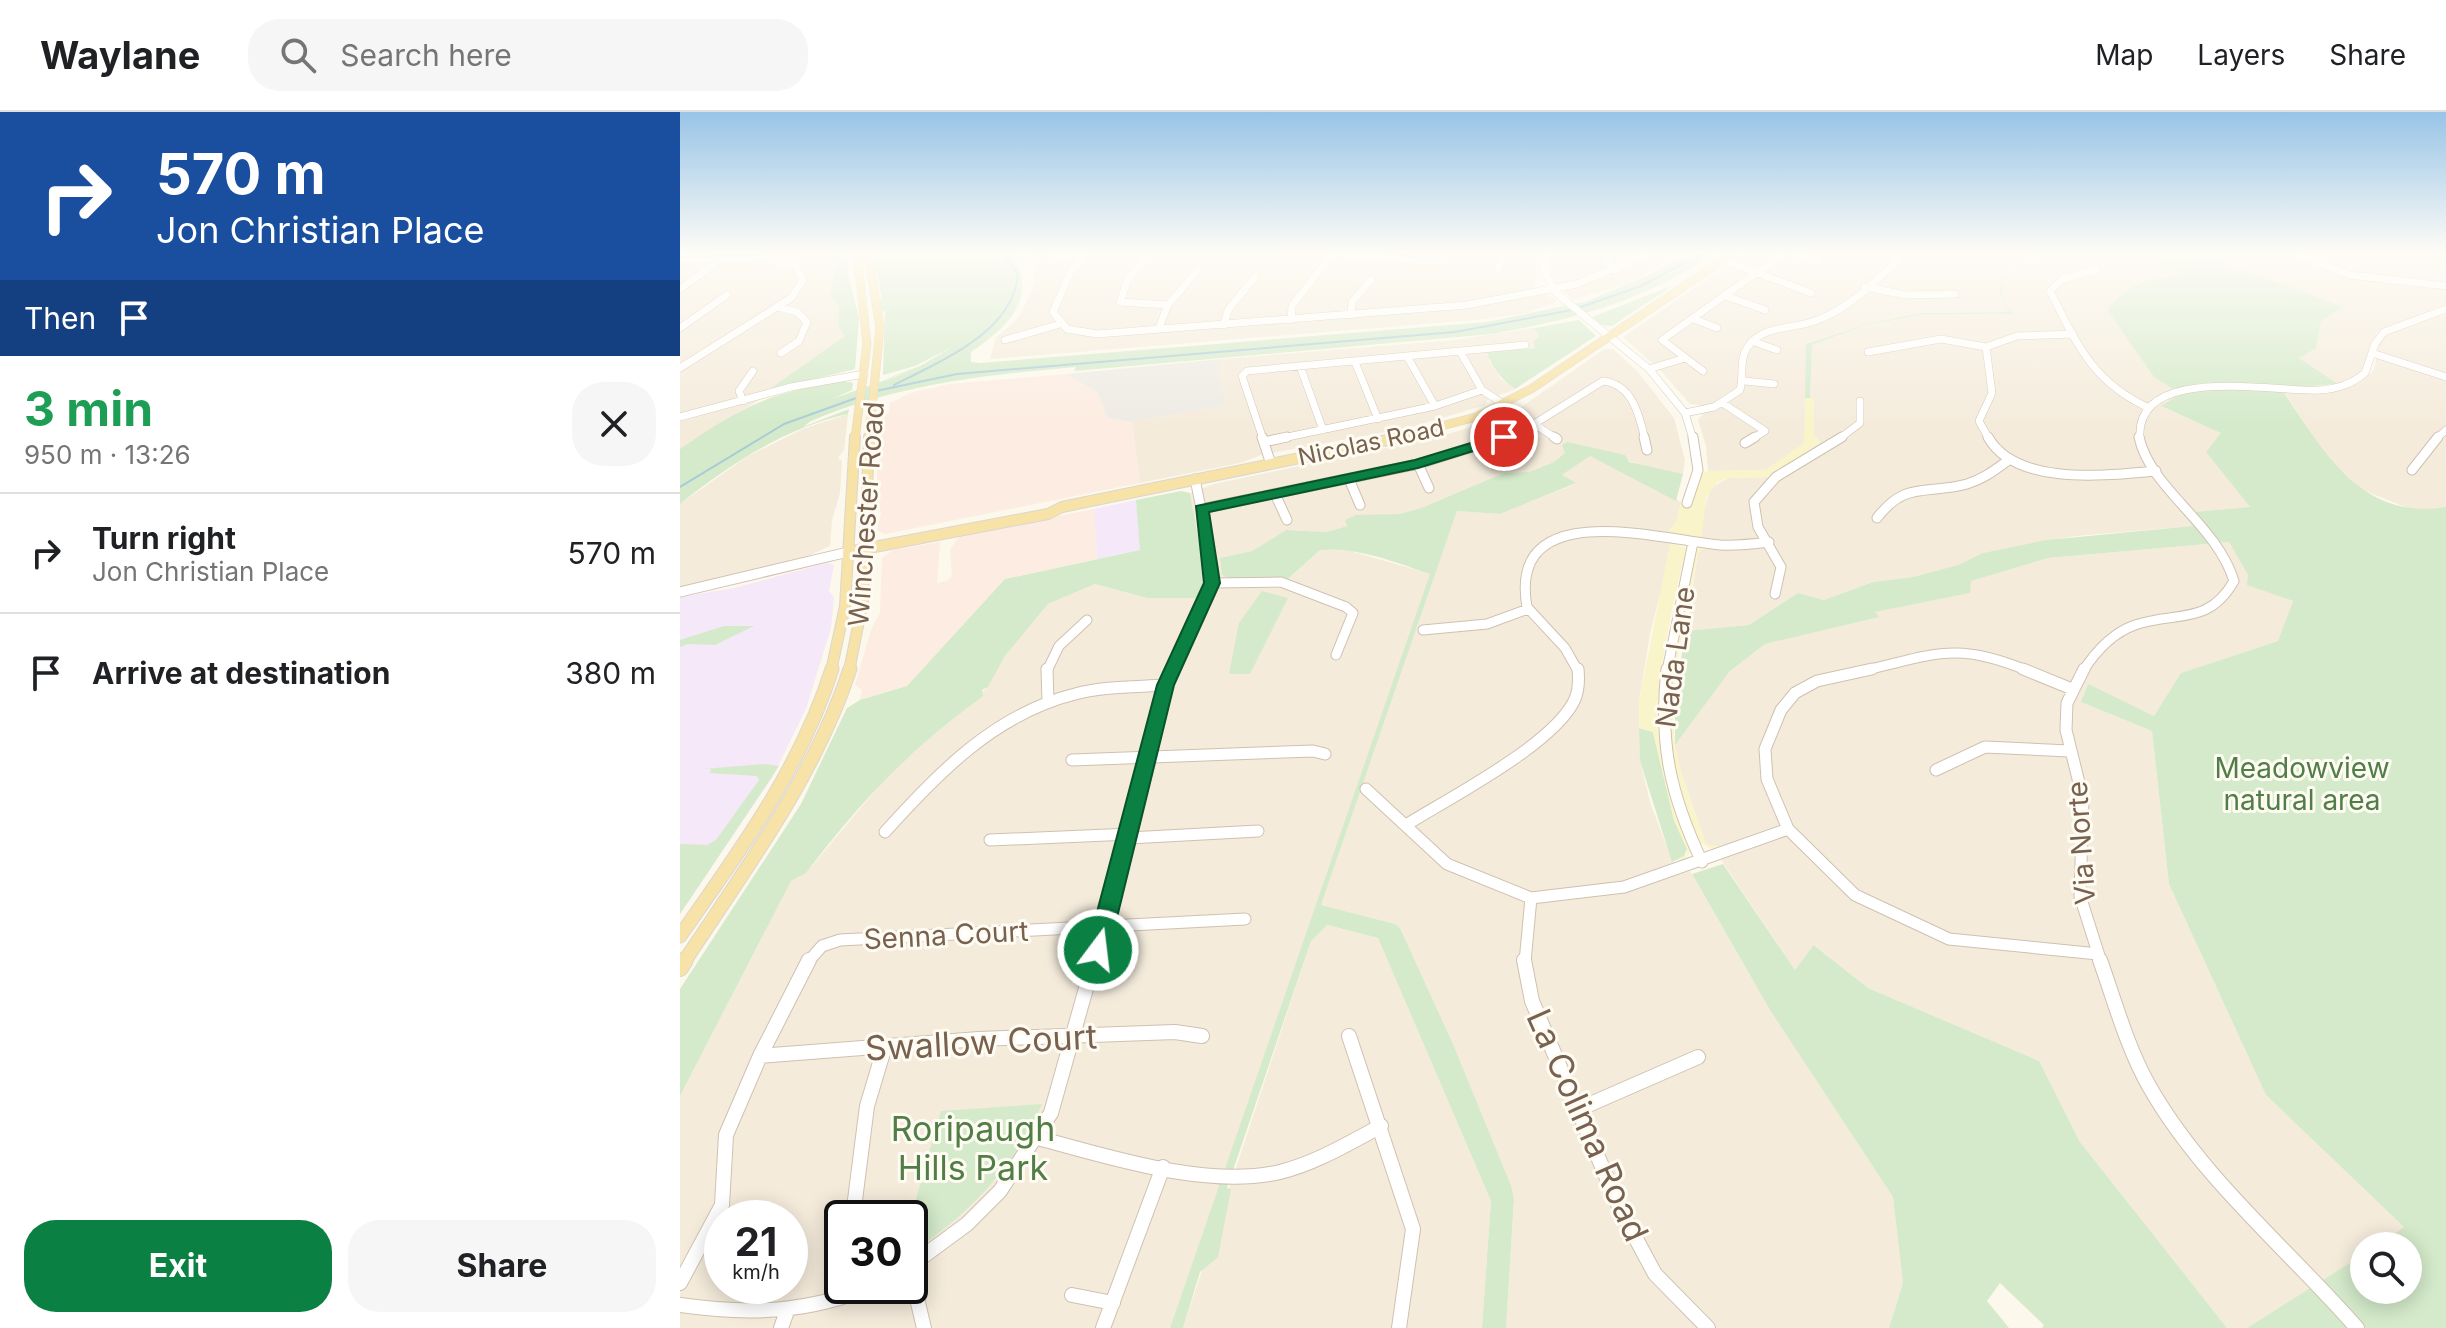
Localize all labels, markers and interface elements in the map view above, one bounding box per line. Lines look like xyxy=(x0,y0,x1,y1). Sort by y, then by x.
search box xyxy=(248,19,808,91)
text: Waylane xyxy=(40,32,200,78)
icon: search xyxy=(276,33,320,77)
text: Search here xyxy=(340,37,512,73)
text: Map xyxy=(2095,38,2153,72)
text: Layers xyxy=(2197,38,2285,72)
text: Share xyxy=(2329,38,2406,72)
text: 570 m xyxy=(156,140,326,208)
icon: right xyxy=(24,144,128,248)
text: Jon Christian Place xyxy=(156,208,485,252)
icon: arrive xyxy=(112,296,156,340)
text: Then xyxy=(24,300,96,336)
text: 3 min xyxy=(24,379,153,438)
button: close xyxy=(572,382,656,466)
street label: Winchester Road xyxy=(841,400,891,628)
pin xyxy=(1470,403,1538,471)
street label: Nicolas Road xyxy=(1295,412,1447,472)
icon: arrive xyxy=(1482,415,1526,459)
text: 950 m · 13:26 xyxy=(24,439,191,470)
text: Turn right xyxy=(92,520,236,556)
icon: right xyxy=(24,531,68,575)
text: 570 m xyxy=(568,535,656,571)
text: Jon Christian Place xyxy=(92,556,329,587)
street label: Nada Lane xyxy=(1648,584,1702,730)
icon: arrive xyxy=(24,651,68,695)
text: Arrive at destination xyxy=(92,655,390,691)
text: 380 m xyxy=(565,655,656,691)
park label: Meadowview natural area xyxy=(2214,751,2390,817)
street label: Via Norte xyxy=(2060,780,2102,906)
position arrow xyxy=(1056,908,1140,992)
street label: Senna Court xyxy=(863,914,1029,956)
street label: La Colima Road xyxy=(1518,1002,1658,1248)
street label: Swallow Court xyxy=(864,1015,1098,1069)
park label: Roripaugh Hills Park xyxy=(891,1108,1055,1188)
speed limit sign: 30 xyxy=(824,1200,928,1304)
text: 21 xyxy=(735,1217,777,1266)
button: Exit xyxy=(24,1220,332,1312)
button: Share xyxy=(348,1220,656,1312)
map controls xyxy=(2350,1232,2422,1304)
button: search xyxy=(2350,1232,2422,1304)
text: km/h xyxy=(732,1260,780,1284)

